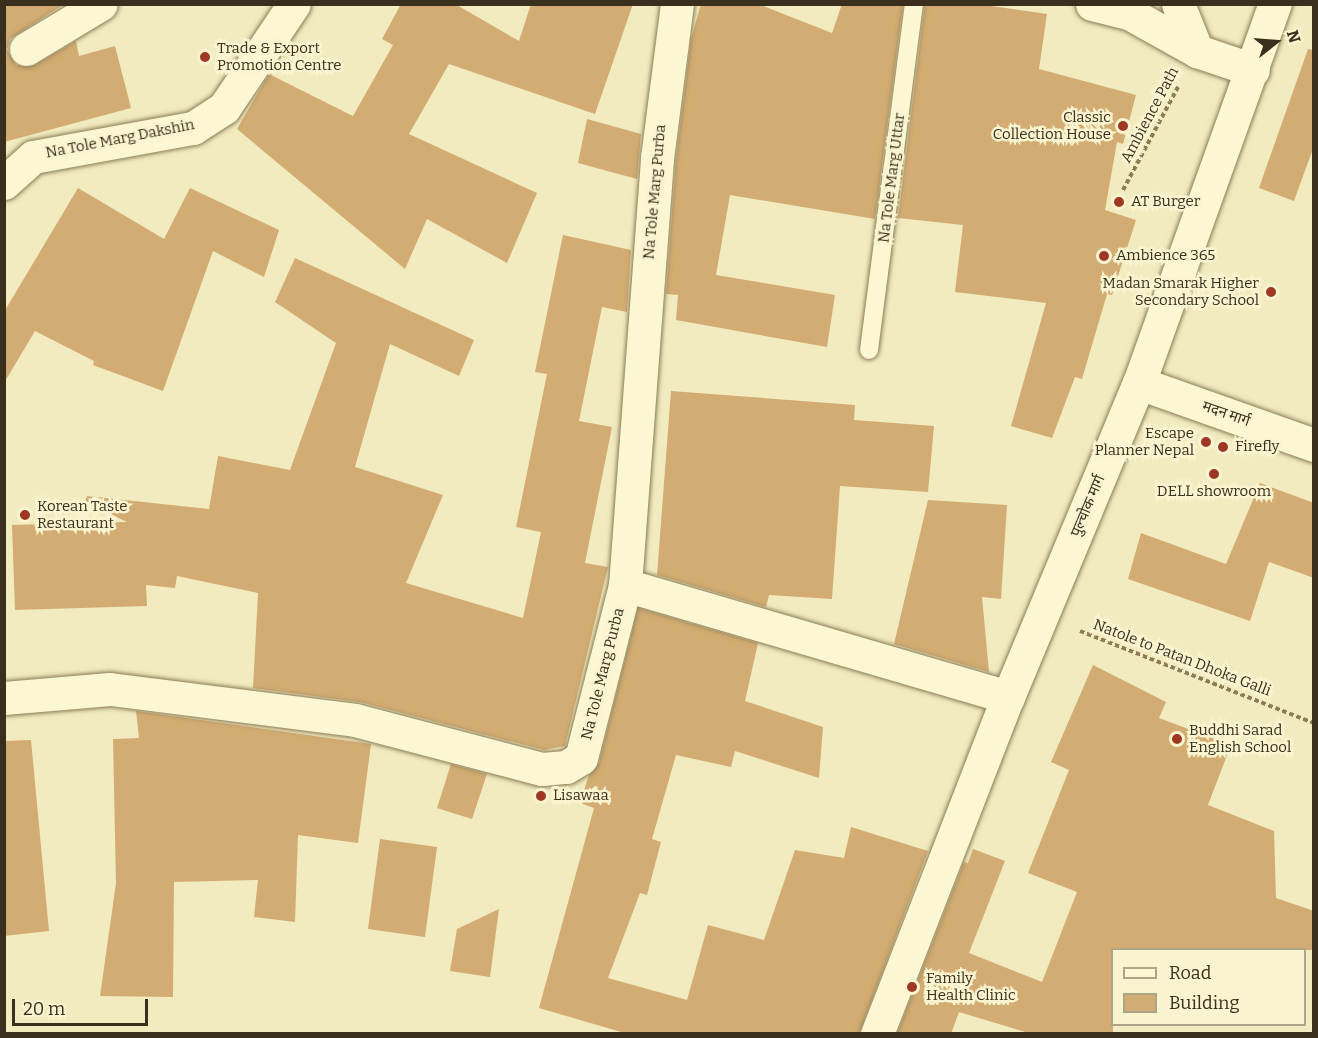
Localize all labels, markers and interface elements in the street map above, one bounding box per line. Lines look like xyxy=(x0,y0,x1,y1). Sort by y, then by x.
north arrow xyxy=(1246,12,1306,72)
text: N xyxy=(1283,28,1305,45)
place label: Trade & Export Promotion Centre xyxy=(217,39,342,74)
marker: Trade & Export Promotion Centre xyxy=(198,50,212,64)
street label: Ambience Path xyxy=(1117,64,1183,166)
place label: Classic Collection House xyxy=(993,108,1111,143)
street label: Na Tole Marg Uttar xyxy=(875,112,909,244)
street label: Na Tole Marg Dakshin xyxy=(44,116,196,162)
marker: Classic Collection House xyxy=(1116,119,1130,133)
street label: Na Tole Marg Purba xyxy=(640,124,670,260)
place label: AT Burger xyxy=(1131,193,1200,211)
marker: AT Burger xyxy=(1112,195,1126,209)
place label: Ambience 365 xyxy=(1116,247,1215,265)
marker: Ambience 365 xyxy=(1097,249,1111,263)
place label: Madan Smarak Higher Secondary School xyxy=(1103,274,1259,309)
marker: Madan Smarak Higher Secondary School xyxy=(1264,285,1278,299)
street label: मदन मार्ग xyxy=(1200,397,1252,431)
place label: Escape Planner Nepal xyxy=(1095,424,1194,459)
marker: Escape Planner Nepal xyxy=(1199,435,1213,449)
place label: Firefly xyxy=(1235,438,1279,456)
marker: Firefly xyxy=(1216,440,1230,454)
marker: DELL showroom xyxy=(1207,467,1221,481)
street label: पुल्चोक मार्ग xyxy=(1067,472,1109,540)
place label: DELL showroom xyxy=(1157,483,1271,501)
place label: Korean Taste Restaurant xyxy=(37,497,128,532)
marker: Korean Taste Restaurant xyxy=(18,508,32,522)
street label: Na Tole Marg Purba xyxy=(578,606,628,742)
street label: Natole to Patan Dhoka Galli xyxy=(1091,616,1273,700)
place label: Buddhi Sarad English School xyxy=(1189,721,1291,756)
marker: Buddhi Sarad English School xyxy=(1170,732,1184,746)
place label: Lisawaa xyxy=(553,787,609,805)
marker: Lisawaa xyxy=(534,789,548,803)
legend xyxy=(1111,948,1306,1026)
text: Road xyxy=(1169,962,1211,984)
place label: Family Health Clinic xyxy=(926,969,1016,1004)
marker: Family Health Clinic xyxy=(903,978,921,996)
scale bar xyxy=(15,987,152,1025)
text: Building xyxy=(1169,992,1240,1014)
text: 20 m xyxy=(23,998,65,1020)

